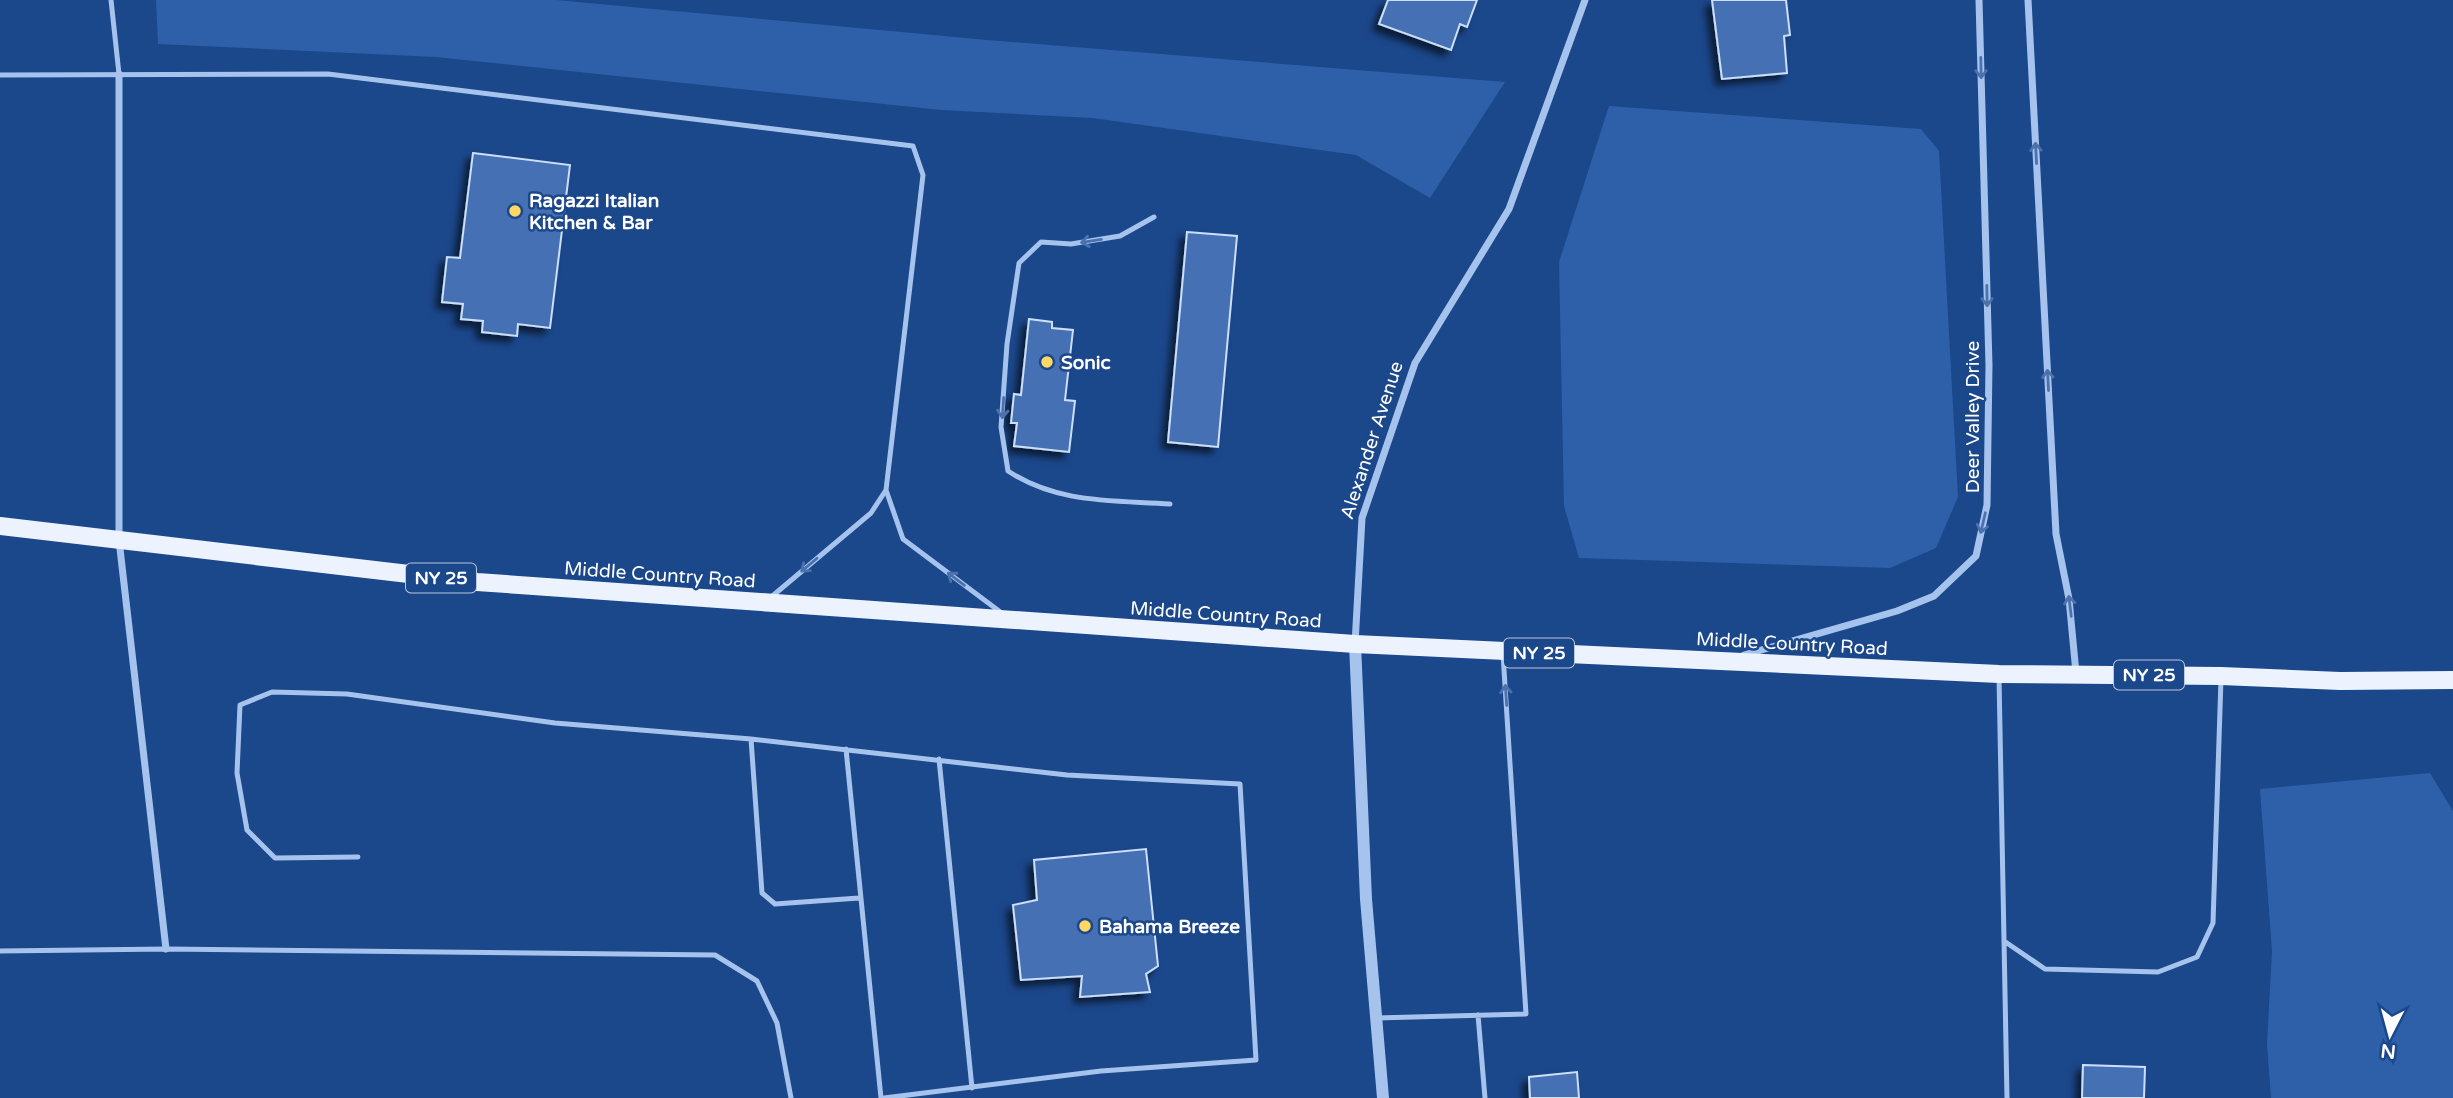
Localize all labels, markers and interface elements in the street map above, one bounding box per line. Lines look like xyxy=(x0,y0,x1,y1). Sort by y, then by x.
one-way arrow xyxy=(1974,56,1988,79)
one-way arrow xyxy=(2030,142,2043,165)
place label: Ragazzi Italian Kitchen & Bar xyxy=(529,190,659,234)
marker: Ragazzi Italian Kitchen & Bar xyxy=(507,203,523,219)
one-way arrow xyxy=(1081,234,1103,247)
one-way arrow xyxy=(1980,284,1994,307)
street label: Deer Valley Drive xyxy=(1962,341,1984,493)
place label: Sonic xyxy=(1061,352,1111,374)
marker: Sonic xyxy=(1039,354,1055,370)
street label: Alexander Avenue xyxy=(1336,358,1408,522)
one-way arrow xyxy=(2042,369,2055,392)
one-way arrow xyxy=(996,397,1009,420)
one-way arrow xyxy=(1976,511,1989,534)
street label: Middle Country Road xyxy=(563,557,757,593)
one-way arrow xyxy=(800,557,818,573)
road number: NY 25 xyxy=(406,564,476,592)
one-way arrow xyxy=(947,572,966,587)
one-way arrow xyxy=(2063,595,2076,618)
street label: Middle Country Road xyxy=(1129,597,1323,633)
street label: Middle Country Road xyxy=(1695,628,1888,660)
road number: NY 25 xyxy=(1504,638,1574,668)
road number: NY 25 xyxy=(2114,660,2184,690)
one-way arrow xyxy=(1499,684,1512,707)
place label: Bahama Breeze xyxy=(1099,916,1240,938)
marker: Bahama Breeze xyxy=(1077,918,1093,934)
north arrow xyxy=(2355,1000,2425,1070)
text: N xyxy=(2380,1039,2397,1063)

